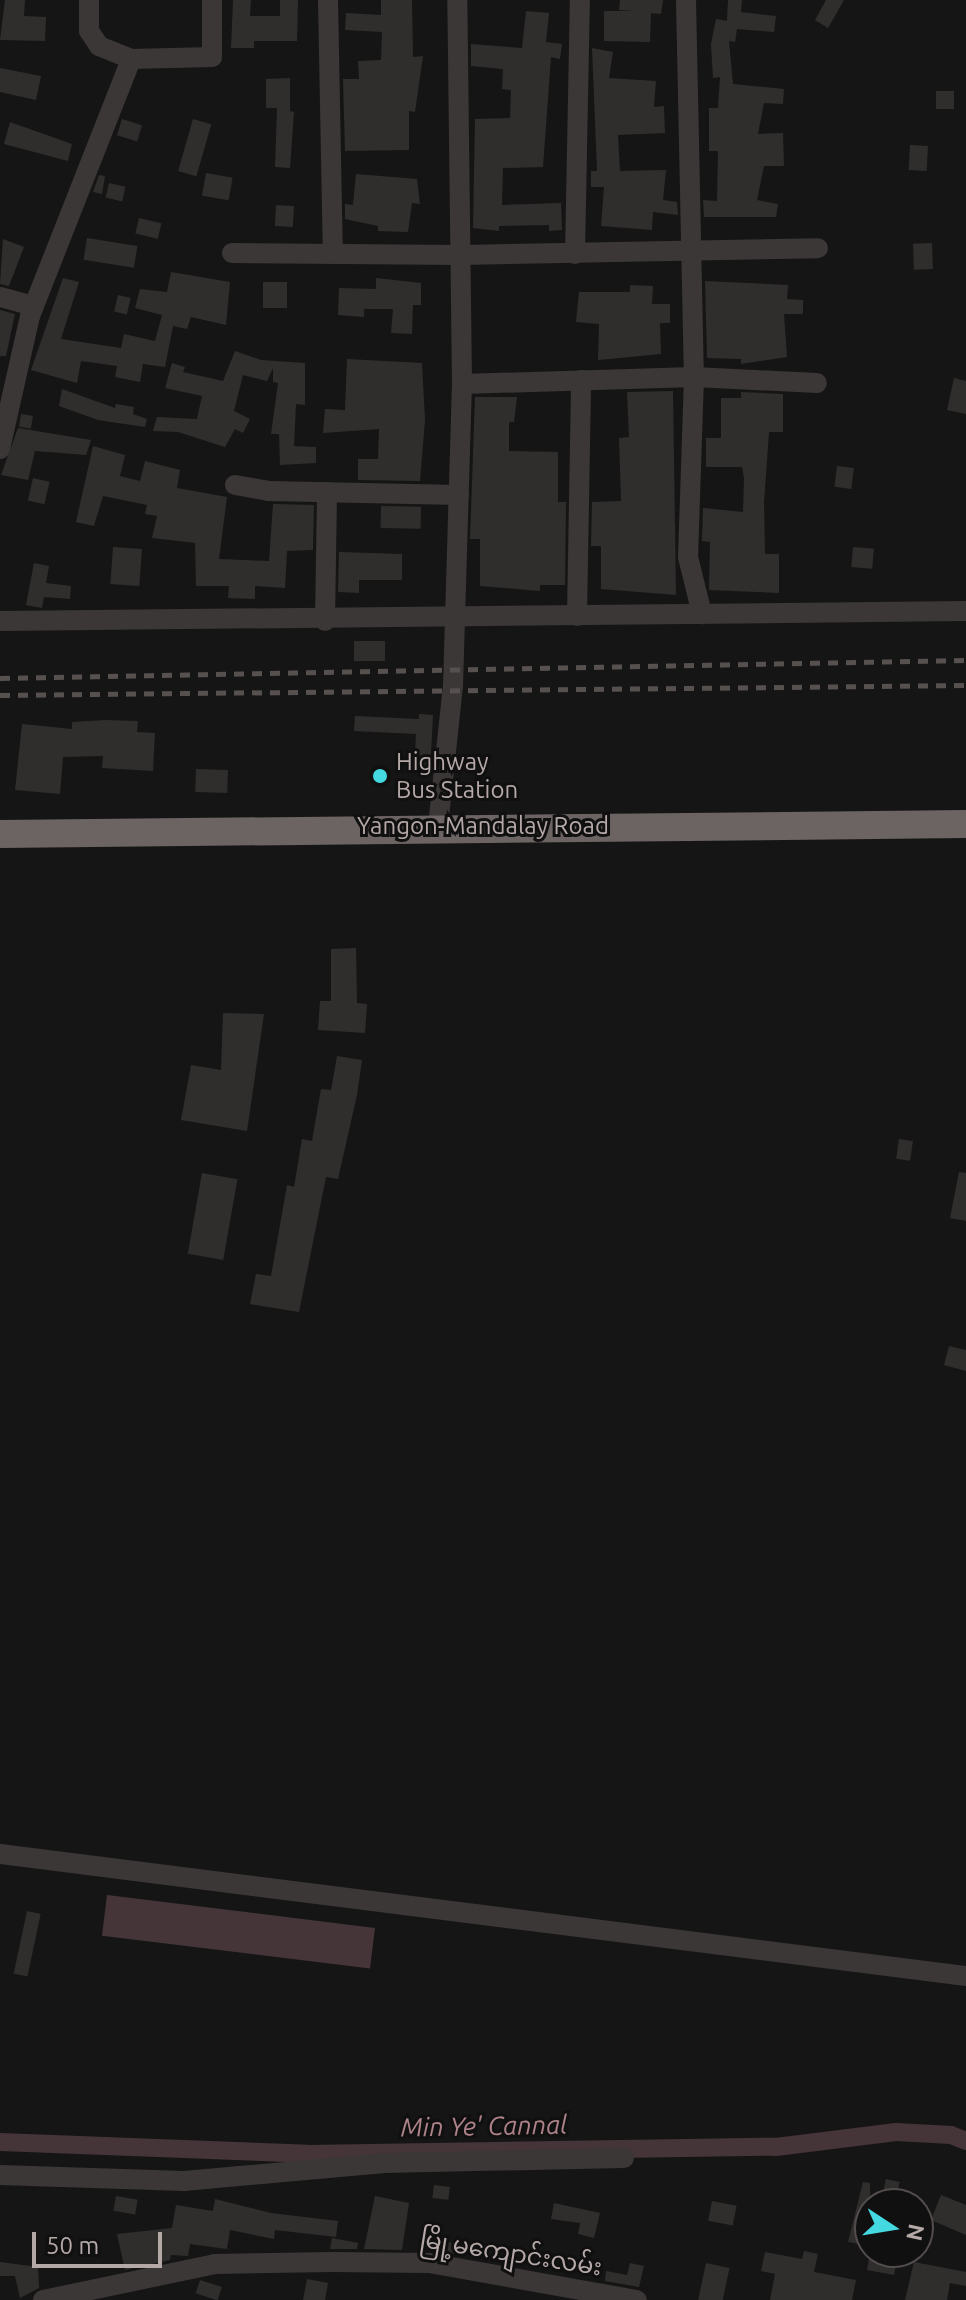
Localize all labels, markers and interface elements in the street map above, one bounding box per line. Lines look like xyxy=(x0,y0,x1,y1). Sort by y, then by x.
place label: Highway Bus Station xyxy=(396,748,518,804)
marker: Highway Bus Station xyxy=(371,767,389,785)
street label: Yangon-Mandalay Road xyxy=(357,812,609,840)
water label: Min Ye' Cannal xyxy=(400,2109,568,2143)
north arrow xyxy=(854,2188,934,2268)
scale bar xyxy=(36,2216,166,2266)
text: N xyxy=(902,2222,930,2243)
street label: မြို့မကျောင်းလမ်း xyxy=(418,2224,604,2282)
text: 50 m xyxy=(46,2232,99,2259)

